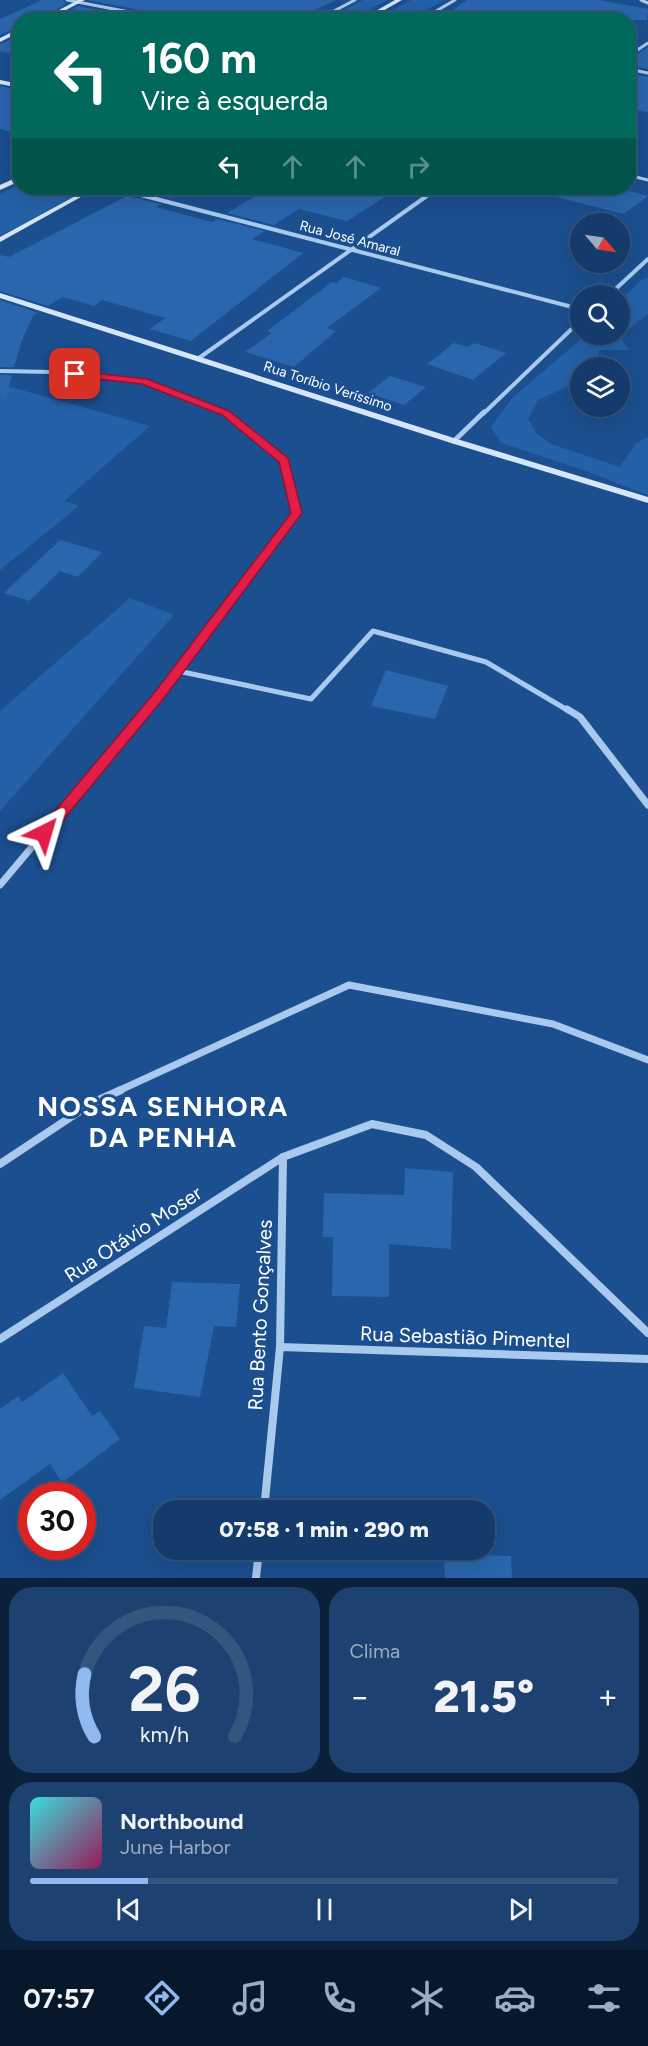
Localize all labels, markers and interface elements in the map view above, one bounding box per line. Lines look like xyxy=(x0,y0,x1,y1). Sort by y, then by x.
text: 160 m xyxy=(141,33,257,84)
icon: left xyxy=(42,36,120,114)
text: Vire à esquerda xyxy=(141,84,328,117)
icon: left xyxy=(213,150,246,183)
icon: ahead xyxy=(276,150,309,183)
icon: ahead xyxy=(339,150,372,183)
icon: right xyxy=(402,150,435,183)
north arrow xyxy=(570,213,630,273)
map controls xyxy=(570,213,630,417)
street label: Rua José Amaral xyxy=(298,217,402,260)
button: search xyxy=(570,285,630,345)
pin xyxy=(49,348,100,399)
icon: arrive xyxy=(58,357,91,390)
button: layers xyxy=(570,357,630,417)
street label: Rua Toríbio Veríssimo xyxy=(261,358,394,415)
position arrow xyxy=(12,801,76,865)
district label: NOSSA SENHORA DA PENHA xyxy=(37,1090,289,1154)
street label: Rua Otávio Moser xyxy=(60,1181,206,1287)
street label: Rua Bento Gonçalves xyxy=(243,1219,277,1411)
street label: Rua Sebastião Pimentel xyxy=(359,1321,571,1353)
speed limit sign: 30 xyxy=(18,1482,96,1560)
text: 07:58 · 1 min · 290 m xyxy=(219,1516,429,1543)
text: Clima xyxy=(350,1639,400,1663)
text: 26 xyxy=(128,1652,200,1727)
text: 21.5° xyxy=(433,1669,534,1723)
text: − xyxy=(350,1677,370,1716)
text: + xyxy=(597,1677,618,1716)
text: km/h xyxy=(140,1722,189,1747)
text: Northbound xyxy=(120,1808,244,1835)
text: June Harbor xyxy=(120,1835,231,1859)
icon: previous xyxy=(112,1893,145,1926)
icon: pause xyxy=(308,1893,341,1926)
icon: next xyxy=(504,1893,537,1926)
icon: directions xyxy=(141,1977,183,2019)
icon: music xyxy=(229,1977,271,2019)
icon: phone xyxy=(318,1977,360,2019)
icon: climate xyxy=(406,1977,448,2019)
icon: car xyxy=(494,1977,536,2019)
icon: filters xyxy=(583,1977,625,2019)
text: 07:57 xyxy=(23,1982,95,2015)

